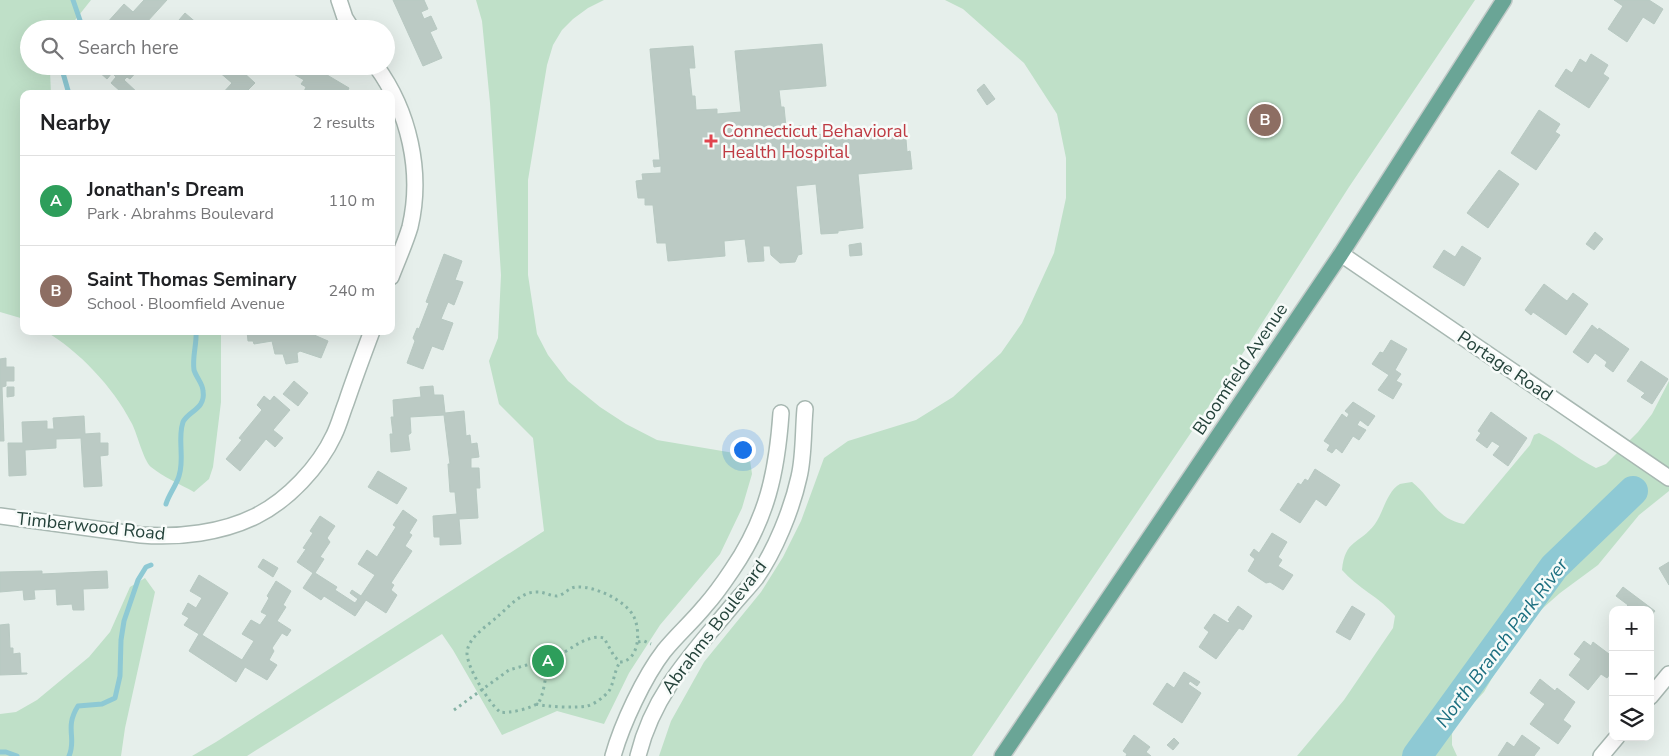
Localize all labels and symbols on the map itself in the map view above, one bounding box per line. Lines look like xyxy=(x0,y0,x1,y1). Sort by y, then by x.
pin: B xyxy=(1249,101,1281,139)
place label: Connecticut Behavioral Health Hospital xyxy=(722,119,908,164)
marker: Connecticut Behavioral Health Hospital xyxy=(704,134,718,148)
street label: Bloomfield Avenue xyxy=(1187,298,1293,440)
street label: Portage Road xyxy=(1453,325,1557,407)
your location xyxy=(730,437,756,463)
street label: Timberwood Road xyxy=(15,506,167,546)
water label: North Branch Park River xyxy=(1430,552,1575,733)
street label: Abrahms Boulevard xyxy=(656,556,772,698)
pin: A xyxy=(532,642,564,680)

